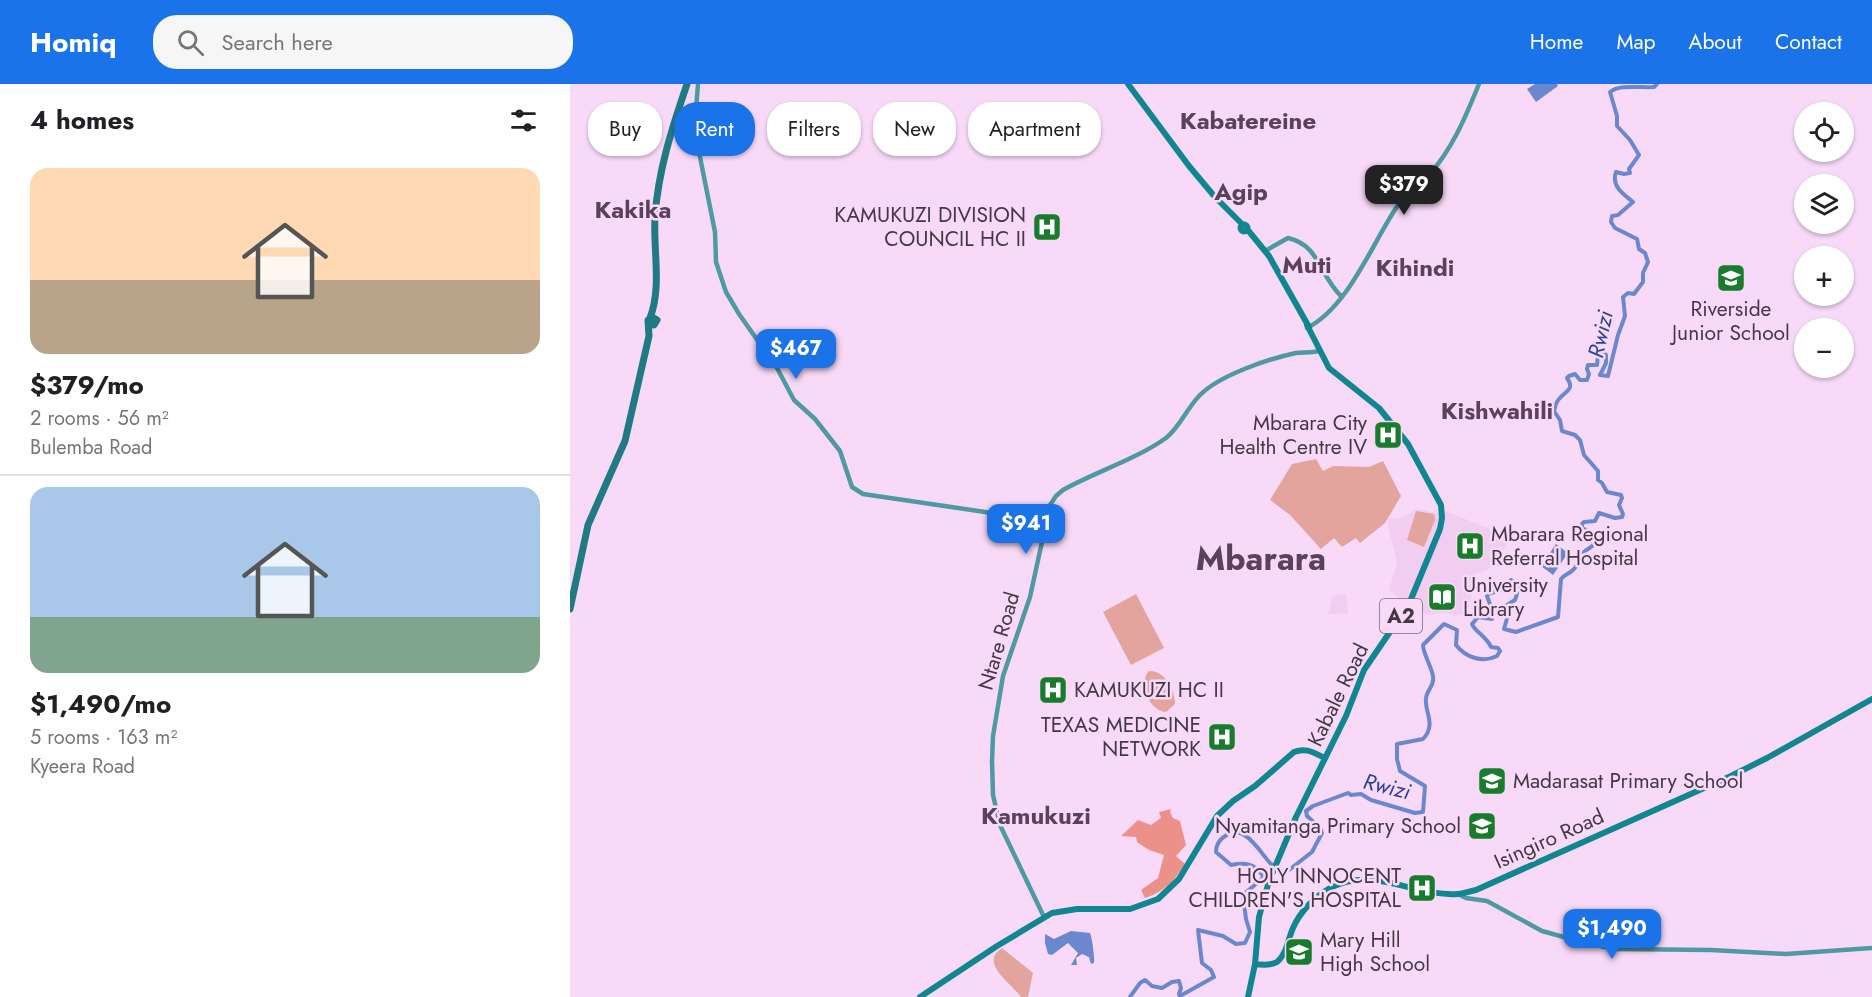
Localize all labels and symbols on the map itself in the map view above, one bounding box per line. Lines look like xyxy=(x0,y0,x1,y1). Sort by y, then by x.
district label: Kabatereine xyxy=(1180,103,1316,138)
pin: $379 xyxy=(1368,165,1440,216)
district label: Agip xyxy=(1213,174,1268,209)
district label: Kakika xyxy=(595,192,671,227)
place label: KAMUKUZI DIVISION COUNCIL HC II xyxy=(834,200,1026,254)
hospital icon: KAMUKUZI DIVISION COUNCIL HC II xyxy=(1031,211,1063,243)
district label: Muti xyxy=(1282,247,1332,282)
district label: Kihindi xyxy=(1376,250,1454,285)
school or university icon: Riverside Junior School xyxy=(1715,262,1747,294)
place label: Riverside Junior School xyxy=(1669,294,1790,348)
water label: Rwizi xyxy=(1579,307,1621,361)
pin: $467 xyxy=(760,329,832,380)
district label: Kishwahili xyxy=(1441,393,1553,428)
place label: Mbarara City Health Centre IV xyxy=(1220,408,1368,462)
hospital icon: Mbarara City Health Centre IV xyxy=(1372,419,1404,451)
pin: $941 xyxy=(990,504,1062,555)
place label: Mbarara Regional Referral Hospital xyxy=(1491,519,1648,573)
hospital icon: Mbarara Regional Referral Hospital xyxy=(1454,530,1486,562)
district label: Mbarara xyxy=(1196,535,1326,582)
place label: University Library xyxy=(1463,570,1549,624)
library icon: University Library xyxy=(1426,581,1458,613)
street label: Ntare Road xyxy=(971,588,1027,694)
road number: A2 xyxy=(1380,599,1422,633)
street label: Kabale Road xyxy=(1300,638,1376,752)
hospital icon: KAMUKUZI HC II xyxy=(1037,674,1069,706)
place label: KAMUKUZI HC II xyxy=(1074,675,1224,705)
place label: TEXAS MEDICINE NETWORK xyxy=(1041,710,1201,764)
hospital icon: TEXAS MEDICINE NETWORK xyxy=(1206,721,1238,753)
water label: Rwizi xyxy=(1360,765,1414,807)
school or university icon: Madarasat Primary School xyxy=(1476,765,1508,797)
place label: Madarasat Primary School xyxy=(1513,766,1743,796)
district label: Kamukuzi xyxy=(981,798,1091,833)
street label: Isingiro Road xyxy=(1489,801,1609,877)
school or university icon: Nyamitanga Primary School xyxy=(1466,810,1498,842)
place label: Nyamitanga Primary School xyxy=(1215,811,1461,841)
place label: HOLY INNOCENT CHILDREN'S HOSPITAL xyxy=(1189,861,1402,915)
hospital icon: HOLY INNOCENT CHILDREN'S HOSPITAL xyxy=(1406,872,1438,904)
pin: $1,490 xyxy=(1563,909,1661,960)
place label: Mary Hill High School xyxy=(1320,925,1430,979)
school or university icon: Mary Hill High School xyxy=(1283,936,1315,968)

